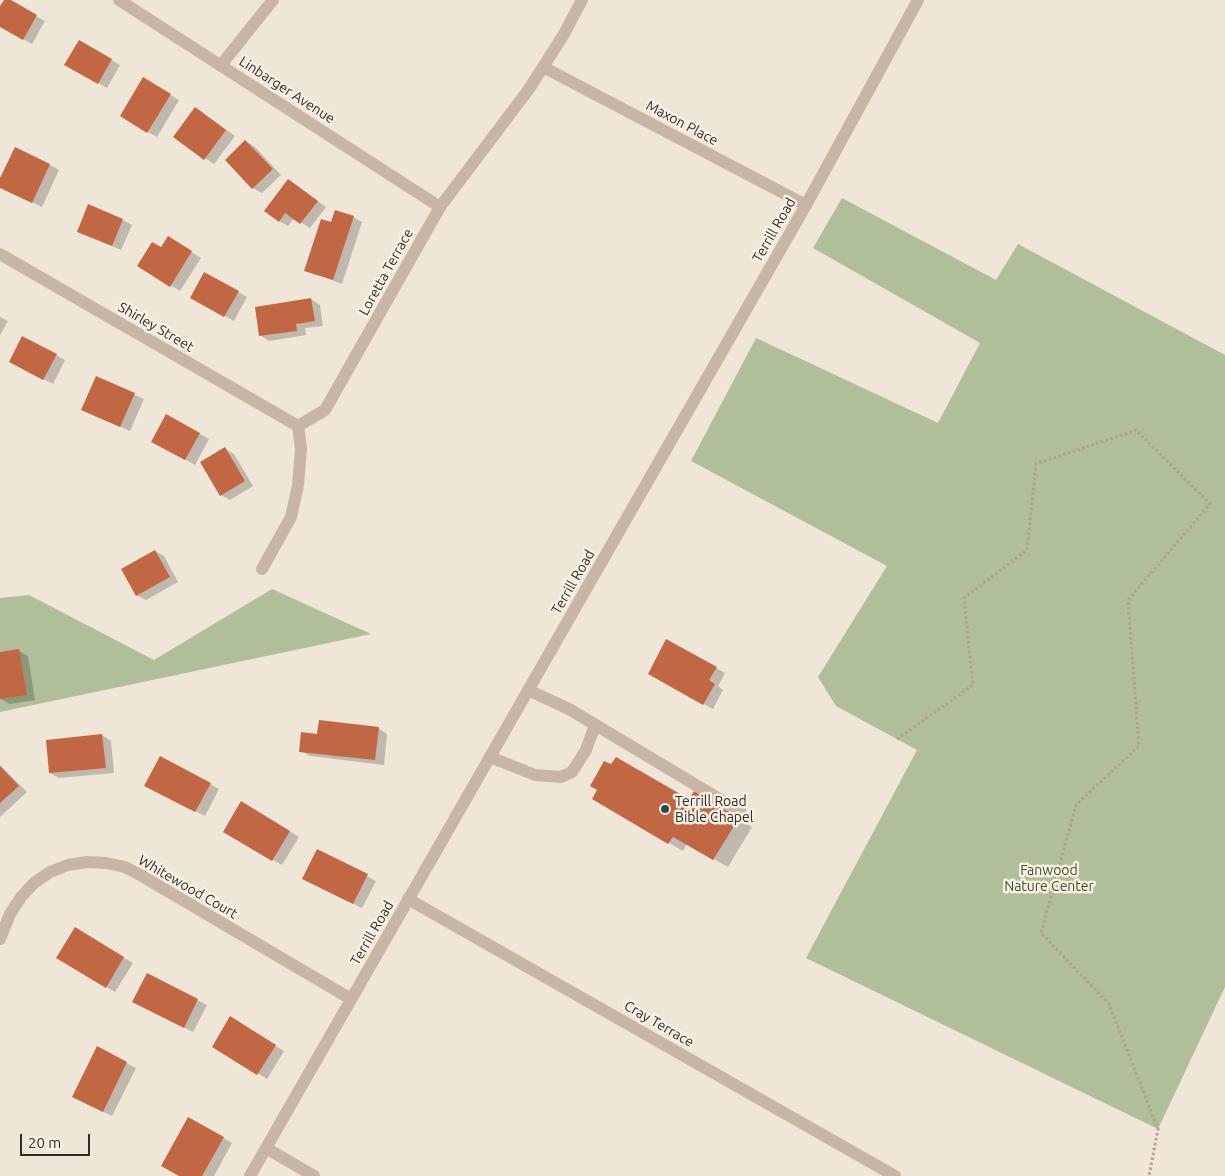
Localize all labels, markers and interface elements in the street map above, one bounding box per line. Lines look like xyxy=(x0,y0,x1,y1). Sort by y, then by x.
street label: Linbarger Avenue xyxy=(236,53,338,127)
street label: Maxon Place xyxy=(643,97,721,149)
street label: Terrill Road xyxy=(749,195,799,265)
street label: Loretta Terrace xyxy=(355,226,417,318)
street label: Shirley Street xyxy=(115,299,197,355)
street label: Terrill Road xyxy=(548,547,598,617)
place label: Terrill Road Bible Chapel xyxy=(675,793,753,826)
marker: Terrill Road Bible Chapel xyxy=(659,803,671,815)
street label: Whitewood Court xyxy=(135,852,241,922)
park label: Fanwood Nature Center xyxy=(1004,862,1094,894)
street label: Terrill Road xyxy=(347,898,397,968)
street label: Cray Terrace xyxy=(621,997,697,1051)
scale bar xyxy=(22,1124,92,1156)
text: 20 m xyxy=(28,1134,61,1151)

